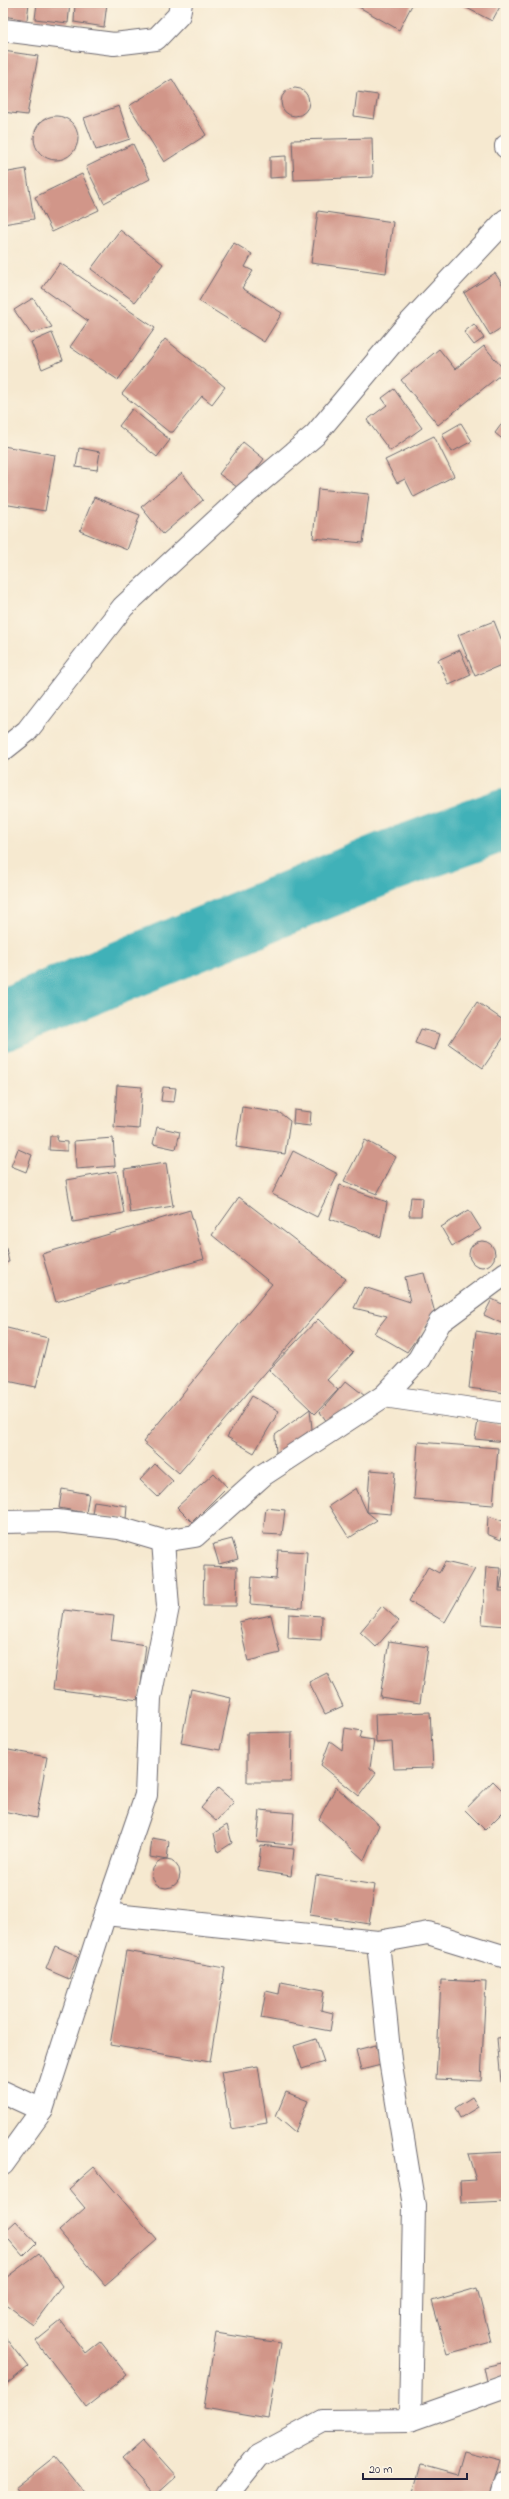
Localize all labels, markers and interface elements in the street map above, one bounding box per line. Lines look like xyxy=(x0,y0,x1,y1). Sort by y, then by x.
scale bar xyxy=(363,2455,467,2481)
text: 20 m xyxy=(369,2461,392,2479)

